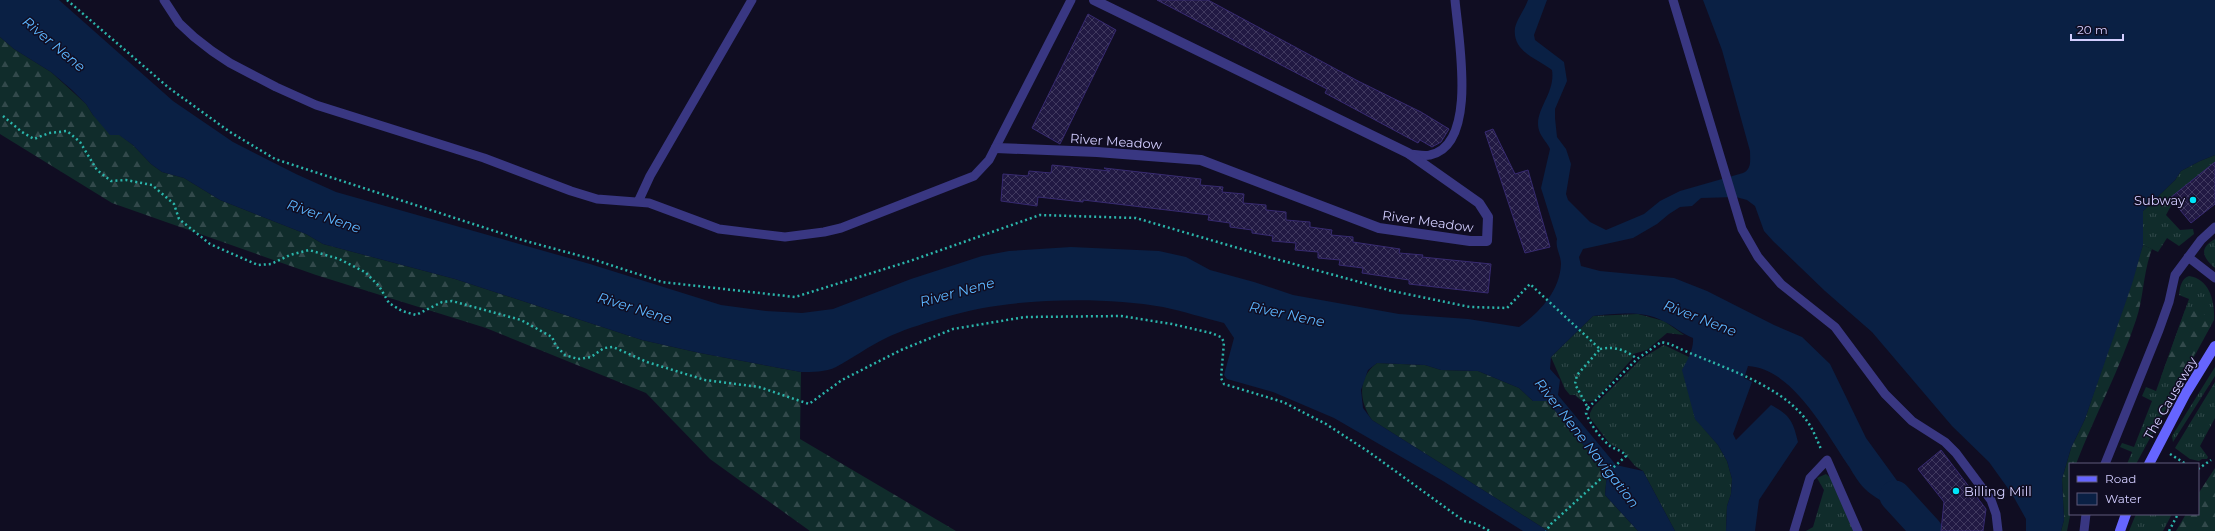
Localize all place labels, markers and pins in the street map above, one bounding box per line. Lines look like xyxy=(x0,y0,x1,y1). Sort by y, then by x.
place label: Subway xyxy=(2134,192,2186,208)
marker: Subway xyxy=(2188,195,2198,205)
place label: Billing Mill xyxy=(1964,483,2032,499)
marker: Billing Mill xyxy=(1951,486,1961,496)

